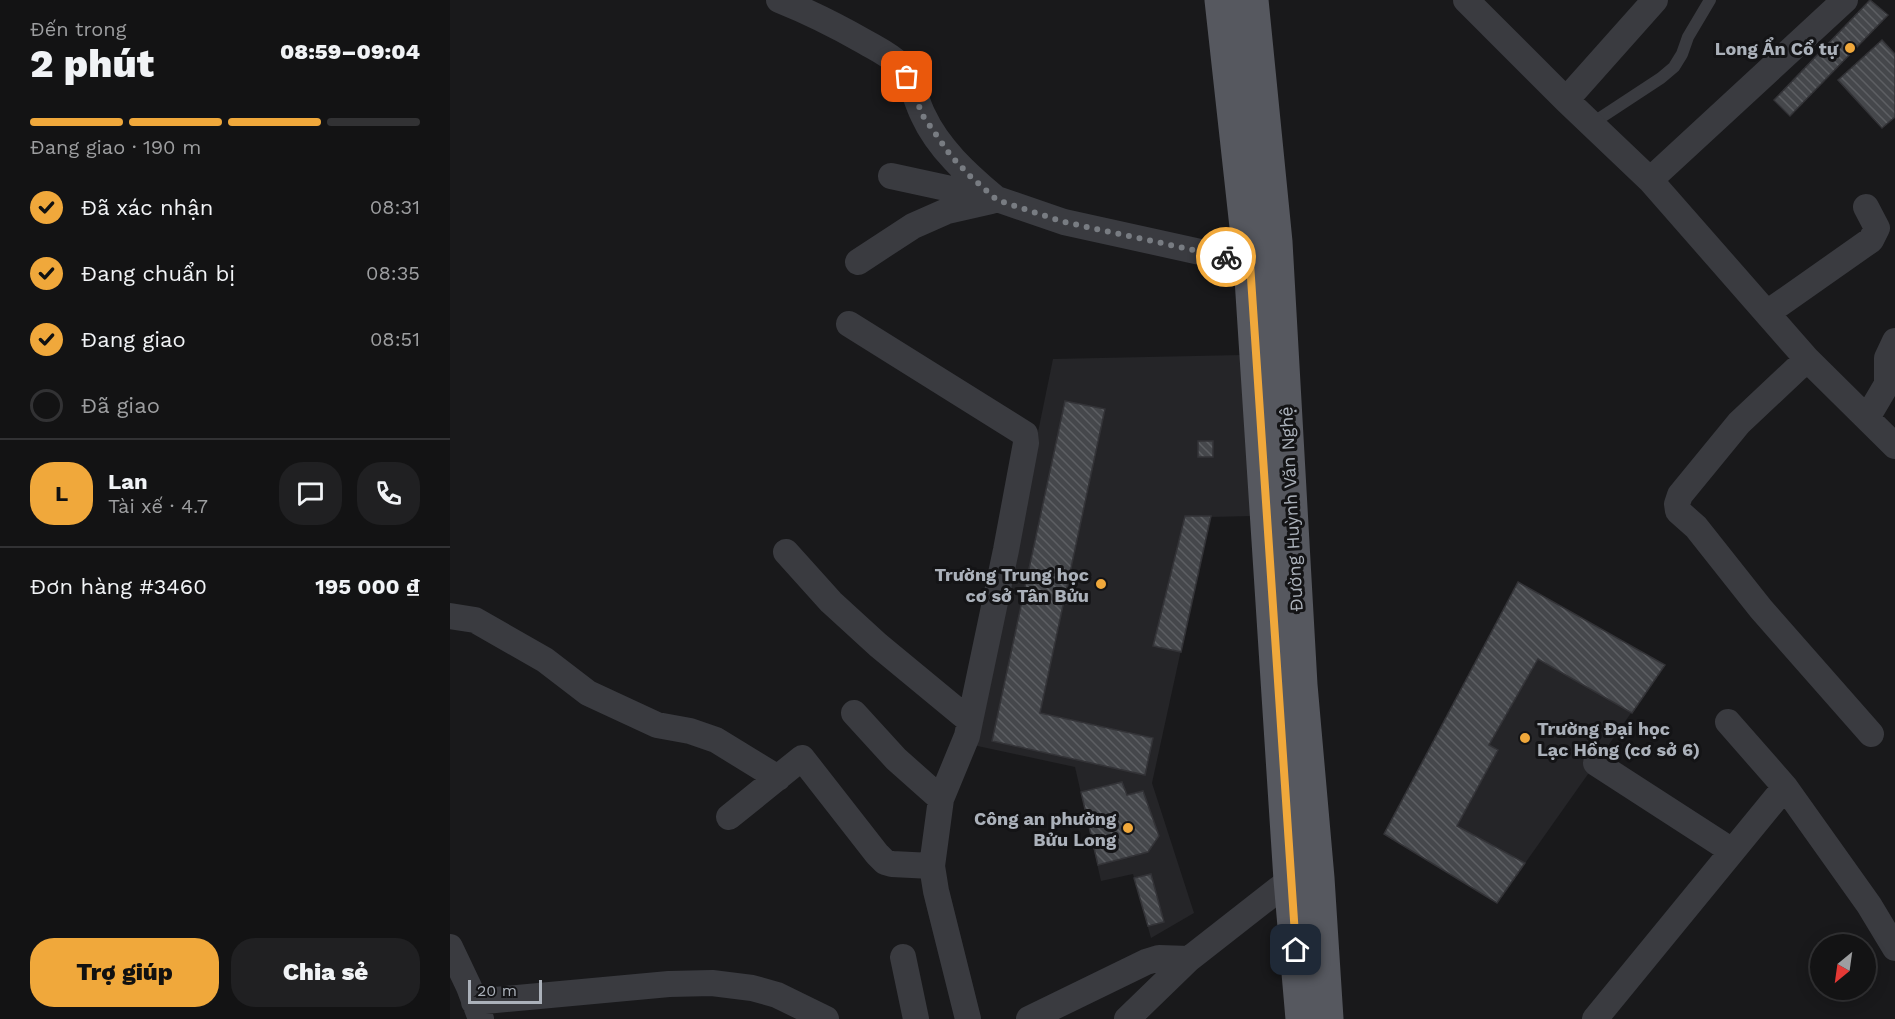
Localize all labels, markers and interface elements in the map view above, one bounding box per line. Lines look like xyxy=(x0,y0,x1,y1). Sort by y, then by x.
text: Đến trong xyxy=(30,17,126,41)
place label: Long Ẩn Cổ tự xyxy=(1715,37,1839,59)
text: 08:59–09:04 xyxy=(280,39,420,64)
text: 2 phút xyxy=(30,41,154,86)
marker: Long Ẩn Cổ tự xyxy=(1843,41,1857,55)
pin xyxy=(881,51,932,102)
icon: bag xyxy=(890,60,923,93)
text: Đang giao · 190 m xyxy=(30,135,201,159)
icon: check xyxy=(30,191,63,224)
text: Đã xác nhận xyxy=(81,195,213,220)
text: 08:31 xyxy=(370,195,420,219)
courier xyxy=(1196,227,1256,287)
icon: bike xyxy=(1210,241,1243,274)
icon: check xyxy=(30,257,63,290)
text: Đang chuẩn bị xyxy=(81,261,235,286)
text: 08:35 xyxy=(366,261,420,285)
icon: check xyxy=(30,323,63,356)
text: Đang giao xyxy=(81,327,186,352)
text: 08:51 xyxy=(370,327,420,351)
text: Đã giao xyxy=(81,393,160,418)
street label: Đường Huỳnh Văn Nghệ xyxy=(1275,406,1307,612)
button: chat xyxy=(279,462,342,525)
button: phone xyxy=(357,462,420,525)
text: Lan xyxy=(108,469,148,494)
text: L xyxy=(55,481,68,506)
text: Tài xế · 4.7 xyxy=(108,494,208,518)
place label: Trường Trung học cơ sở Tân Bửu xyxy=(934,564,1089,606)
text: Đơn hàng #3460 xyxy=(30,574,207,599)
text: 195 000 ₫ xyxy=(315,574,420,599)
marker: Trường Trung học cơ sở Tân Bửu xyxy=(1094,577,1108,591)
place label: Trường Đại học Lạc Hồng (cơ sở 6) xyxy=(1537,718,1700,760)
marker: Trường Đại học Lạc Hồng (cơ sở 6) xyxy=(1518,731,1532,745)
place label: Công an phường Bửu Long xyxy=(974,808,1117,850)
marker: Công an phường Bửu Long xyxy=(1121,821,1135,835)
pin xyxy=(1270,924,1321,975)
icon: home xyxy=(1279,933,1312,966)
north arrow xyxy=(1810,934,1876,1000)
map controls xyxy=(1810,934,1876,1000)
button: Trợ giúp xyxy=(30,938,219,1007)
button: Chia sẻ xyxy=(231,938,420,1007)
scale bar xyxy=(468,977,542,1004)
text: 20 m xyxy=(477,981,517,1000)

